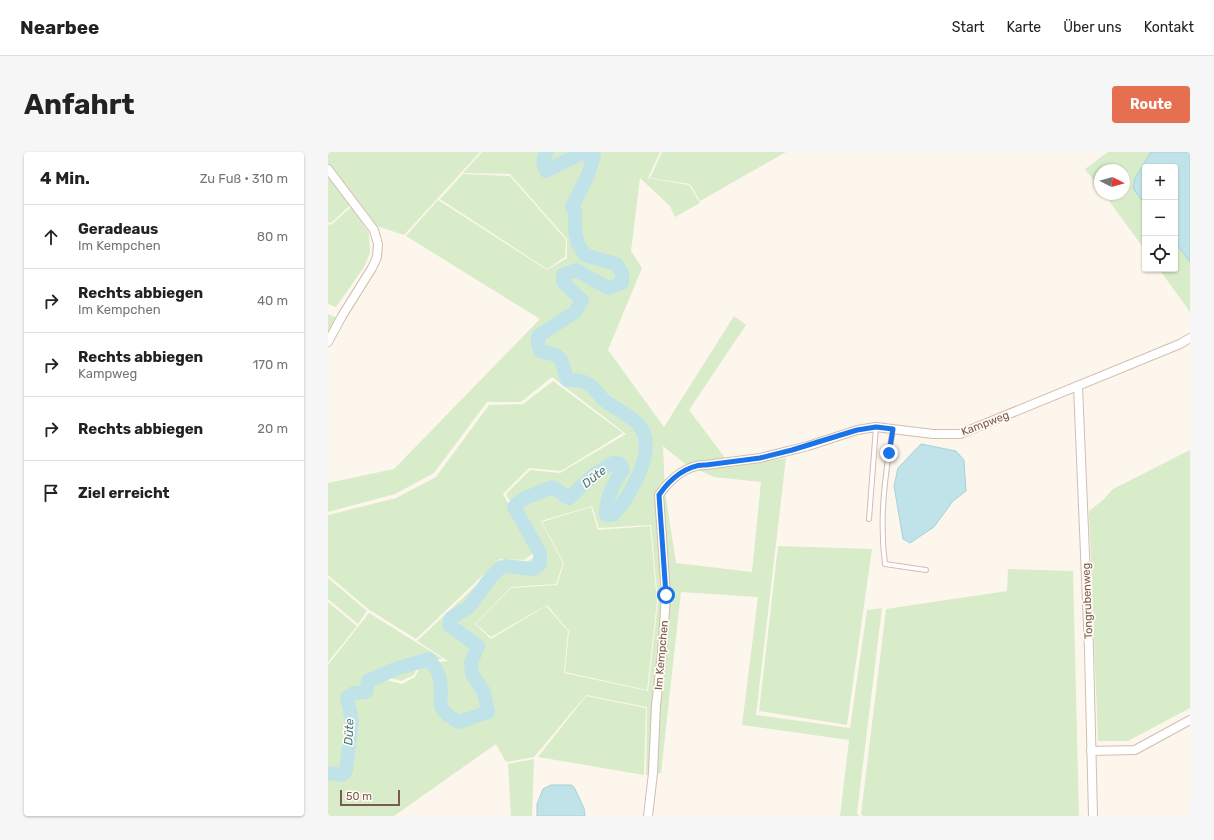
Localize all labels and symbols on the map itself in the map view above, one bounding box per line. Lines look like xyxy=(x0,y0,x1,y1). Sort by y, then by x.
north arrow xyxy=(1094,164,1130,200)
street label: Kampweg xyxy=(959,408,1011,439)
route end xyxy=(880,444,898,462)
water label: Düte xyxy=(579,463,609,491)
street label: Tongrubenweg xyxy=(1080,563,1095,639)
route start xyxy=(657,586,675,604)
street label: Im Kempchen xyxy=(652,620,671,690)
water label: Düte xyxy=(341,718,357,746)
scale bar xyxy=(340,788,400,807)

